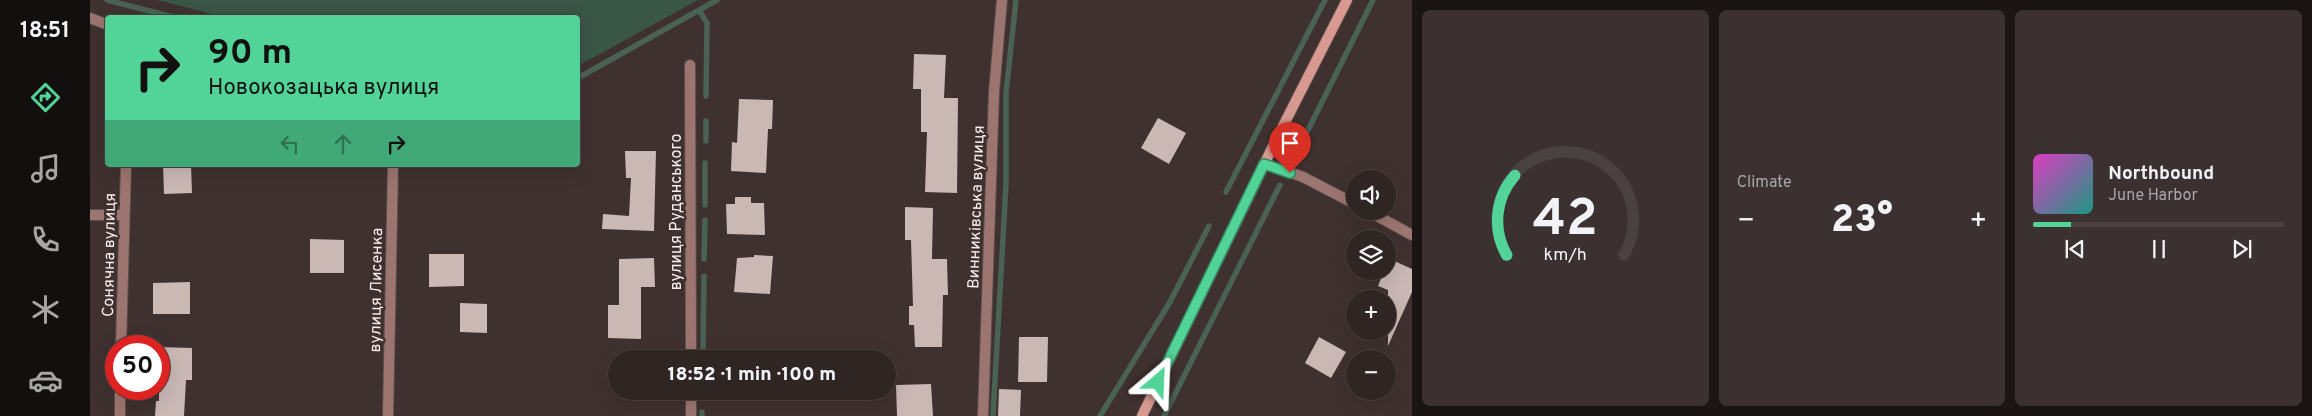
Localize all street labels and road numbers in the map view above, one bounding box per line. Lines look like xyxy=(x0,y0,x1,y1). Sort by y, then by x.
street label: Винниківська вулиця xyxy=(964,125,990,289)
street label: вулиця Руданського xyxy=(667,134,687,290)
street label: Сонячна вулиця xyxy=(99,193,121,317)
street label: вулиця Лисенка xyxy=(366,228,388,353)

